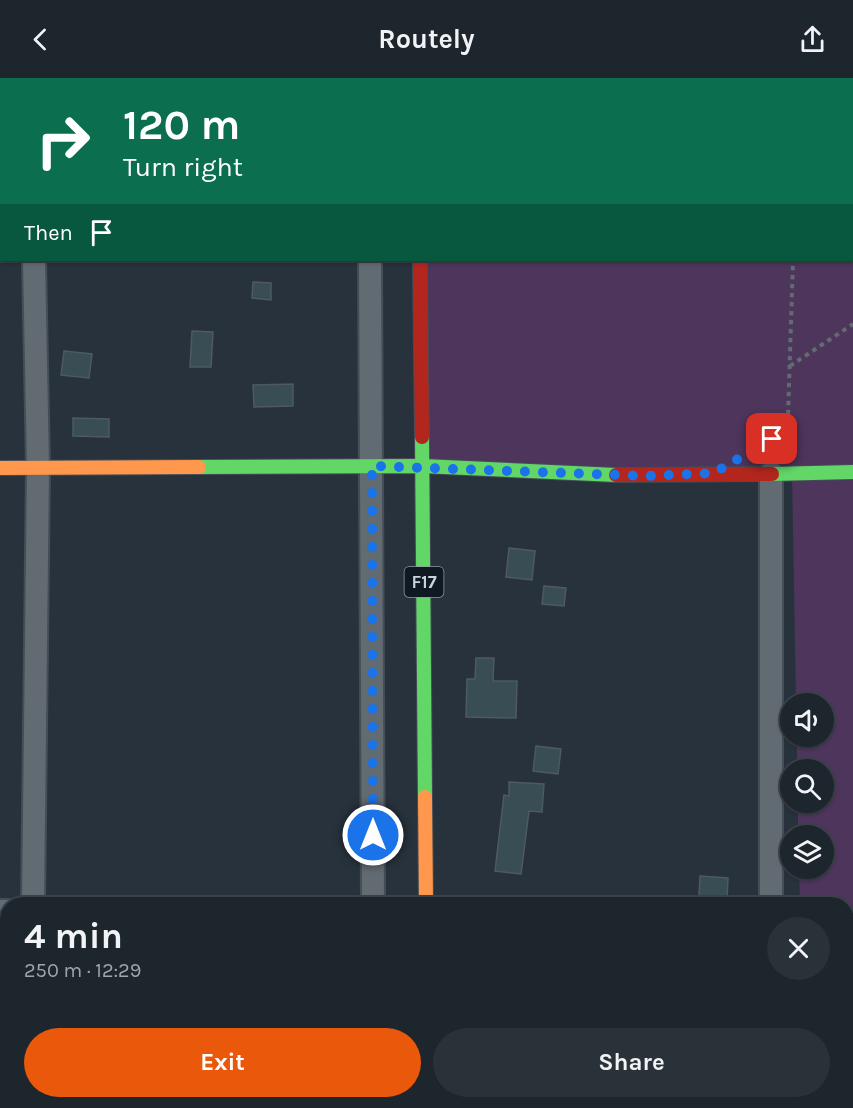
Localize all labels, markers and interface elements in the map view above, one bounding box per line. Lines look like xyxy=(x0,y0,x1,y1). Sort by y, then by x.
icon: back xyxy=(24,23,57,56)
text: Routely xyxy=(378,23,475,55)
icon: share xyxy=(796,23,829,56)
text: 120 m xyxy=(123,100,240,150)
icon: right xyxy=(24,102,102,180)
text: Turn right xyxy=(123,151,243,183)
icon: arrive xyxy=(85,216,118,249)
text: Then xyxy=(24,220,73,246)
pin xyxy=(746,413,797,464)
icon: arrive xyxy=(755,422,788,455)
road number: F17 xyxy=(404,567,444,597)
map controls xyxy=(780,693,834,879)
button: sound xyxy=(780,693,834,747)
button: search xyxy=(780,759,834,813)
position arrow xyxy=(341,803,405,867)
button: layers xyxy=(780,825,834,879)
text: 4 min xyxy=(24,915,123,957)
button: close xyxy=(767,917,830,980)
text: 250 m · 12:29 xyxy=(24,959,141,982)
button: Exit xyxy=(24,1028,421,1097)
button: Share xyxy=(433,1028,830,1097)

